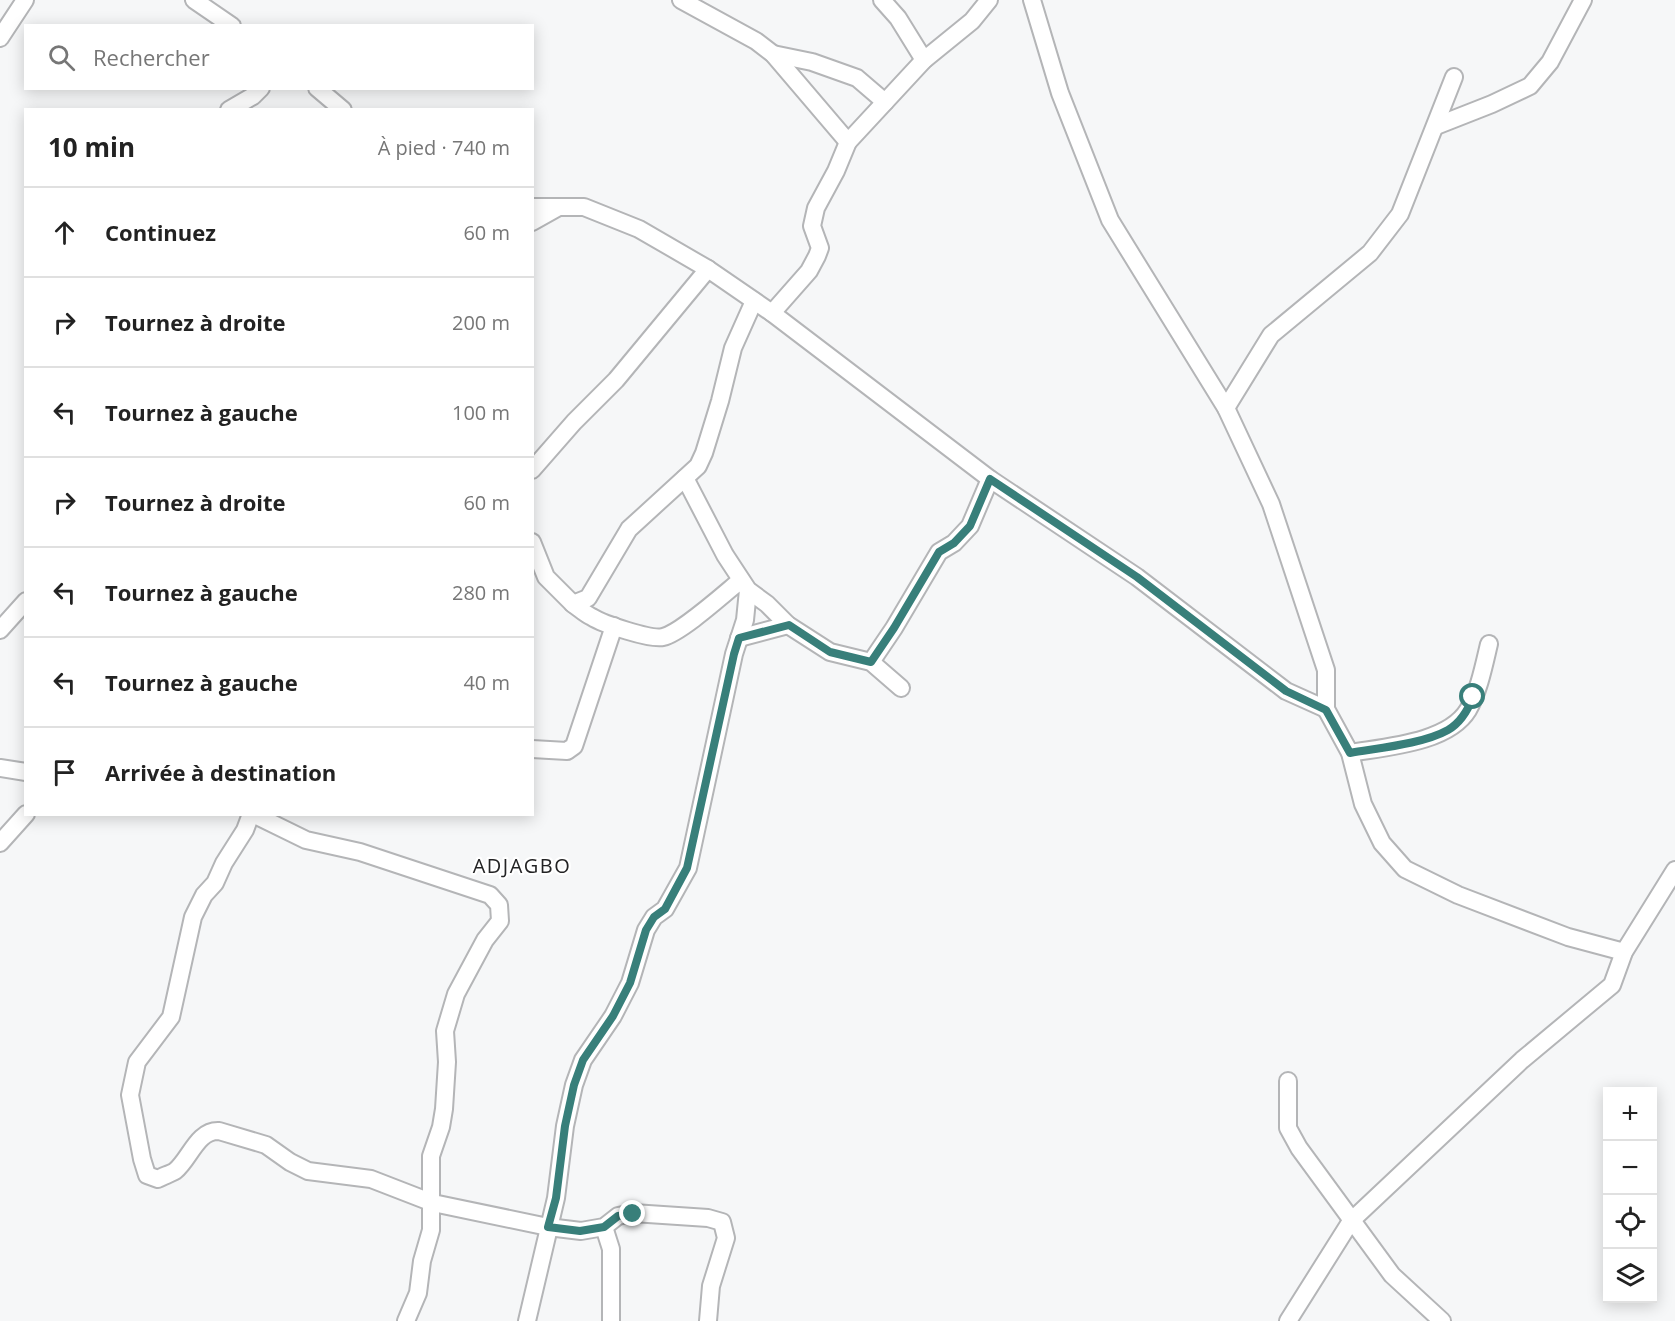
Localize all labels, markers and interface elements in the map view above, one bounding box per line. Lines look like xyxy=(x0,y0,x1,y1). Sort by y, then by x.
search box xyxy=(24,24,534,90)
icon: search xyxy=(45,41,78,74)
text: Rechercher xyxy=(93,42,210,72)
text: 10 min xyxy=(48,129,135,165)
text: À pied · 740 m xyxy=(378,134,510,161)
icon: ahead xyxy=(48,216,81,249)
text: Continuez xyxy=(105,217,216,247)
text: 60 m xyxy=(463,219,510,246)
icon: right xyxy=(48,306,81,339)
text: Tournez à droite xyxy=(105,307,286,337)
text: 200 m xyxy=(452,309,510,336)
icon: left xyxy=(48,396,81,429)
text: Tournez à gauche xyxy=(105,397,298,427)
text: 100 m xyxy=(452,399,510,426)
icon: right xyxy=(48,486,81,519)
text: Tournez à droite xyxy=(105,487,286,517)
text: 60 m xyxy=(463,489,510,516)
icon: left xyxy=(48,576,81,609)
text: Tournez à gauche xyxy=(105,577,298,607)
text: 280 m xyxy=(452,579,510,606)
icon: left xyxy=(48,666,81,699)
text: Tournez à gauche xyxy=(105,667,298,697)
text: 40 m xyxy=(463,669,510,696)
route start xyxy=(1459,683,1485,709)
icon: arrive xyxy=(48,756,81,789)
text: Arrivée à destination xyxy=(105,757,336,787)
district label: ADJAGBO xyxy=(473,852,571,879)
map controls xyxy=(1603,1087,1657,1303)
button: + xyxy=(1603,1087,1657,1141)
button: − xyxy=(1603,1141,1657,1195)
button: locate xyxy=(1603,1195,1657,1249)
route end xyxy=(619,1200,645,1226)
button: layers xyxy=(1603,1249,1657,1303)

